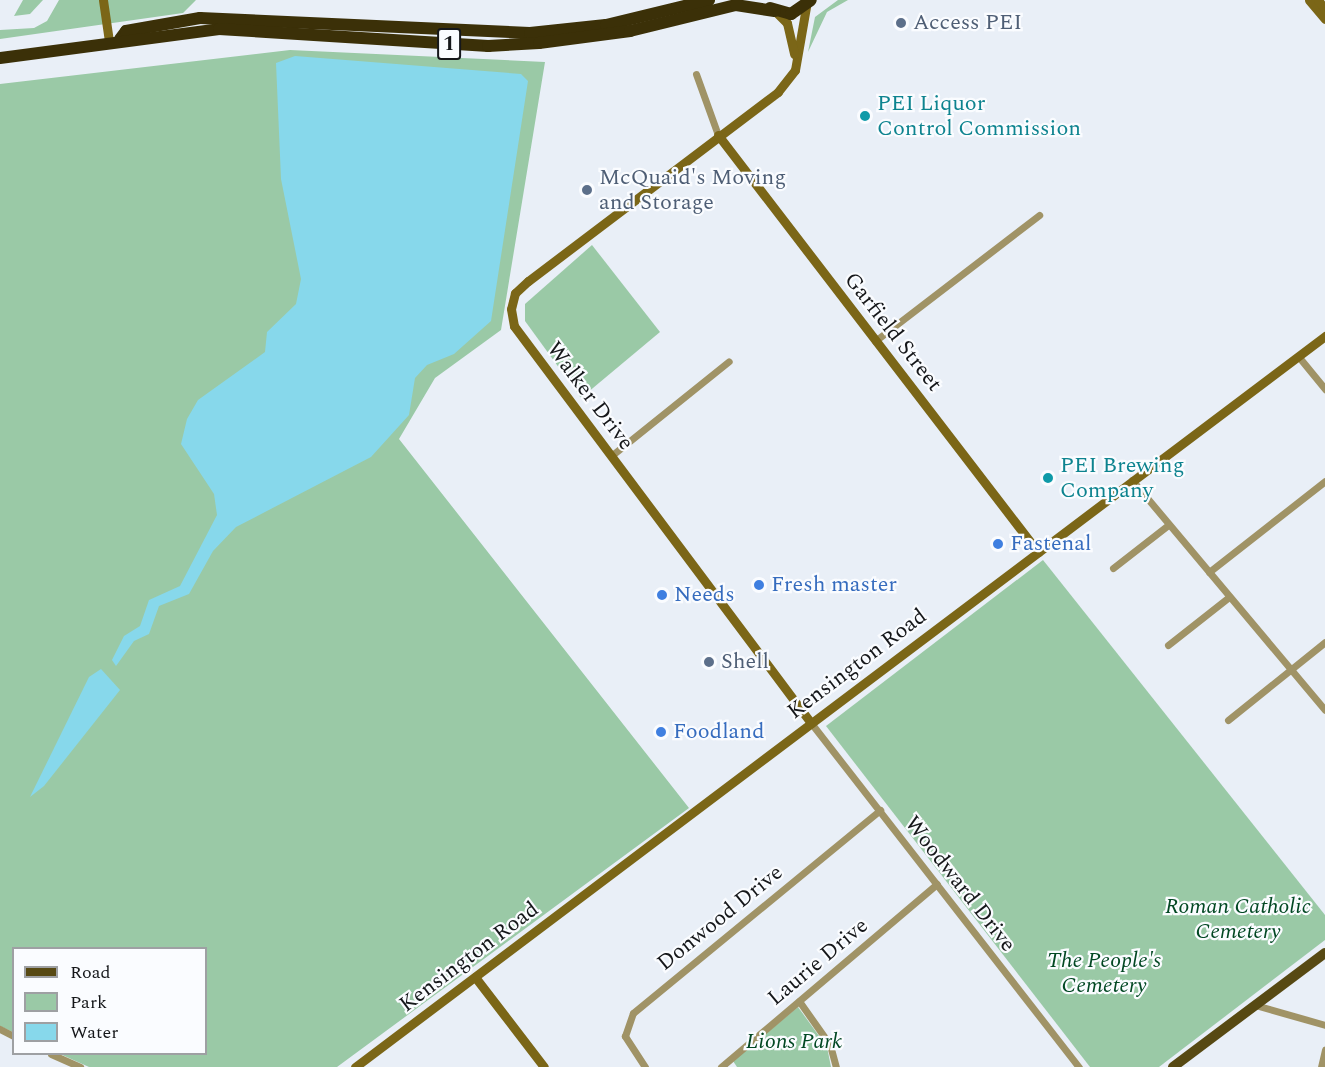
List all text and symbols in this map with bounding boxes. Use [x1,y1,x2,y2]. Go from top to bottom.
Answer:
place label: Access PEI [913,10,1022,36]
marker: Access PEI [894,16,908,30]
road number: 1 [437,26,461,62]
place label: PEI Liquor Control Commission [877,90,1081,142]
marker: PEI Liquor Control Commission [858,109,872,123]
place label: McQuaid's Moving and Storage [599,164,786,216]
marker: McQuaid's Moving and Storage [580,183,594,197]
street label: Garfield Street [838,267,948,397]
street label: Walker Drive [541,337,639,455]
place label: PEI Brewing Company [1060,452,1184,504]
marker: PEI Brewing Company [1041,471,1055,485]
place label: Fastenal [1010,531,1091,557]
marker: Fastenal [991,537,1005,551]
place label: Fresh master [771,572,897,598]
marker: Fresh master [752,578,766,592]
place label: Needs [674,582,735,608]
marker: Needs [655,588,669,602]
street label: Kensington Road [782,603,932,725]
place label: Shell [721,649,769,675]
marker: Shell [702,655,716,669]
place label: Foodland [673,719,764,745]
marker: Foodland [654,725,668,739]
street label: Woodward Drive [899,811,1021,957]
street label: Donwood Drive [652,859,788,977]
park label: Roman Catholic Cemetery [1165,893,1311,944]
street label: Kensington Road [394,896,544,1018]
street label: Laurie Drive [763,912,873,1012]
legend [12,947,207,1055]
park label: The People's Cemetery [1047,947,1161,998]
text: Road [70,959,111,986]
text: Park [70,989,107,1016]
text: Water [70,1019,118,1046]
park label: Lions Park [746,1029,842,1055]

